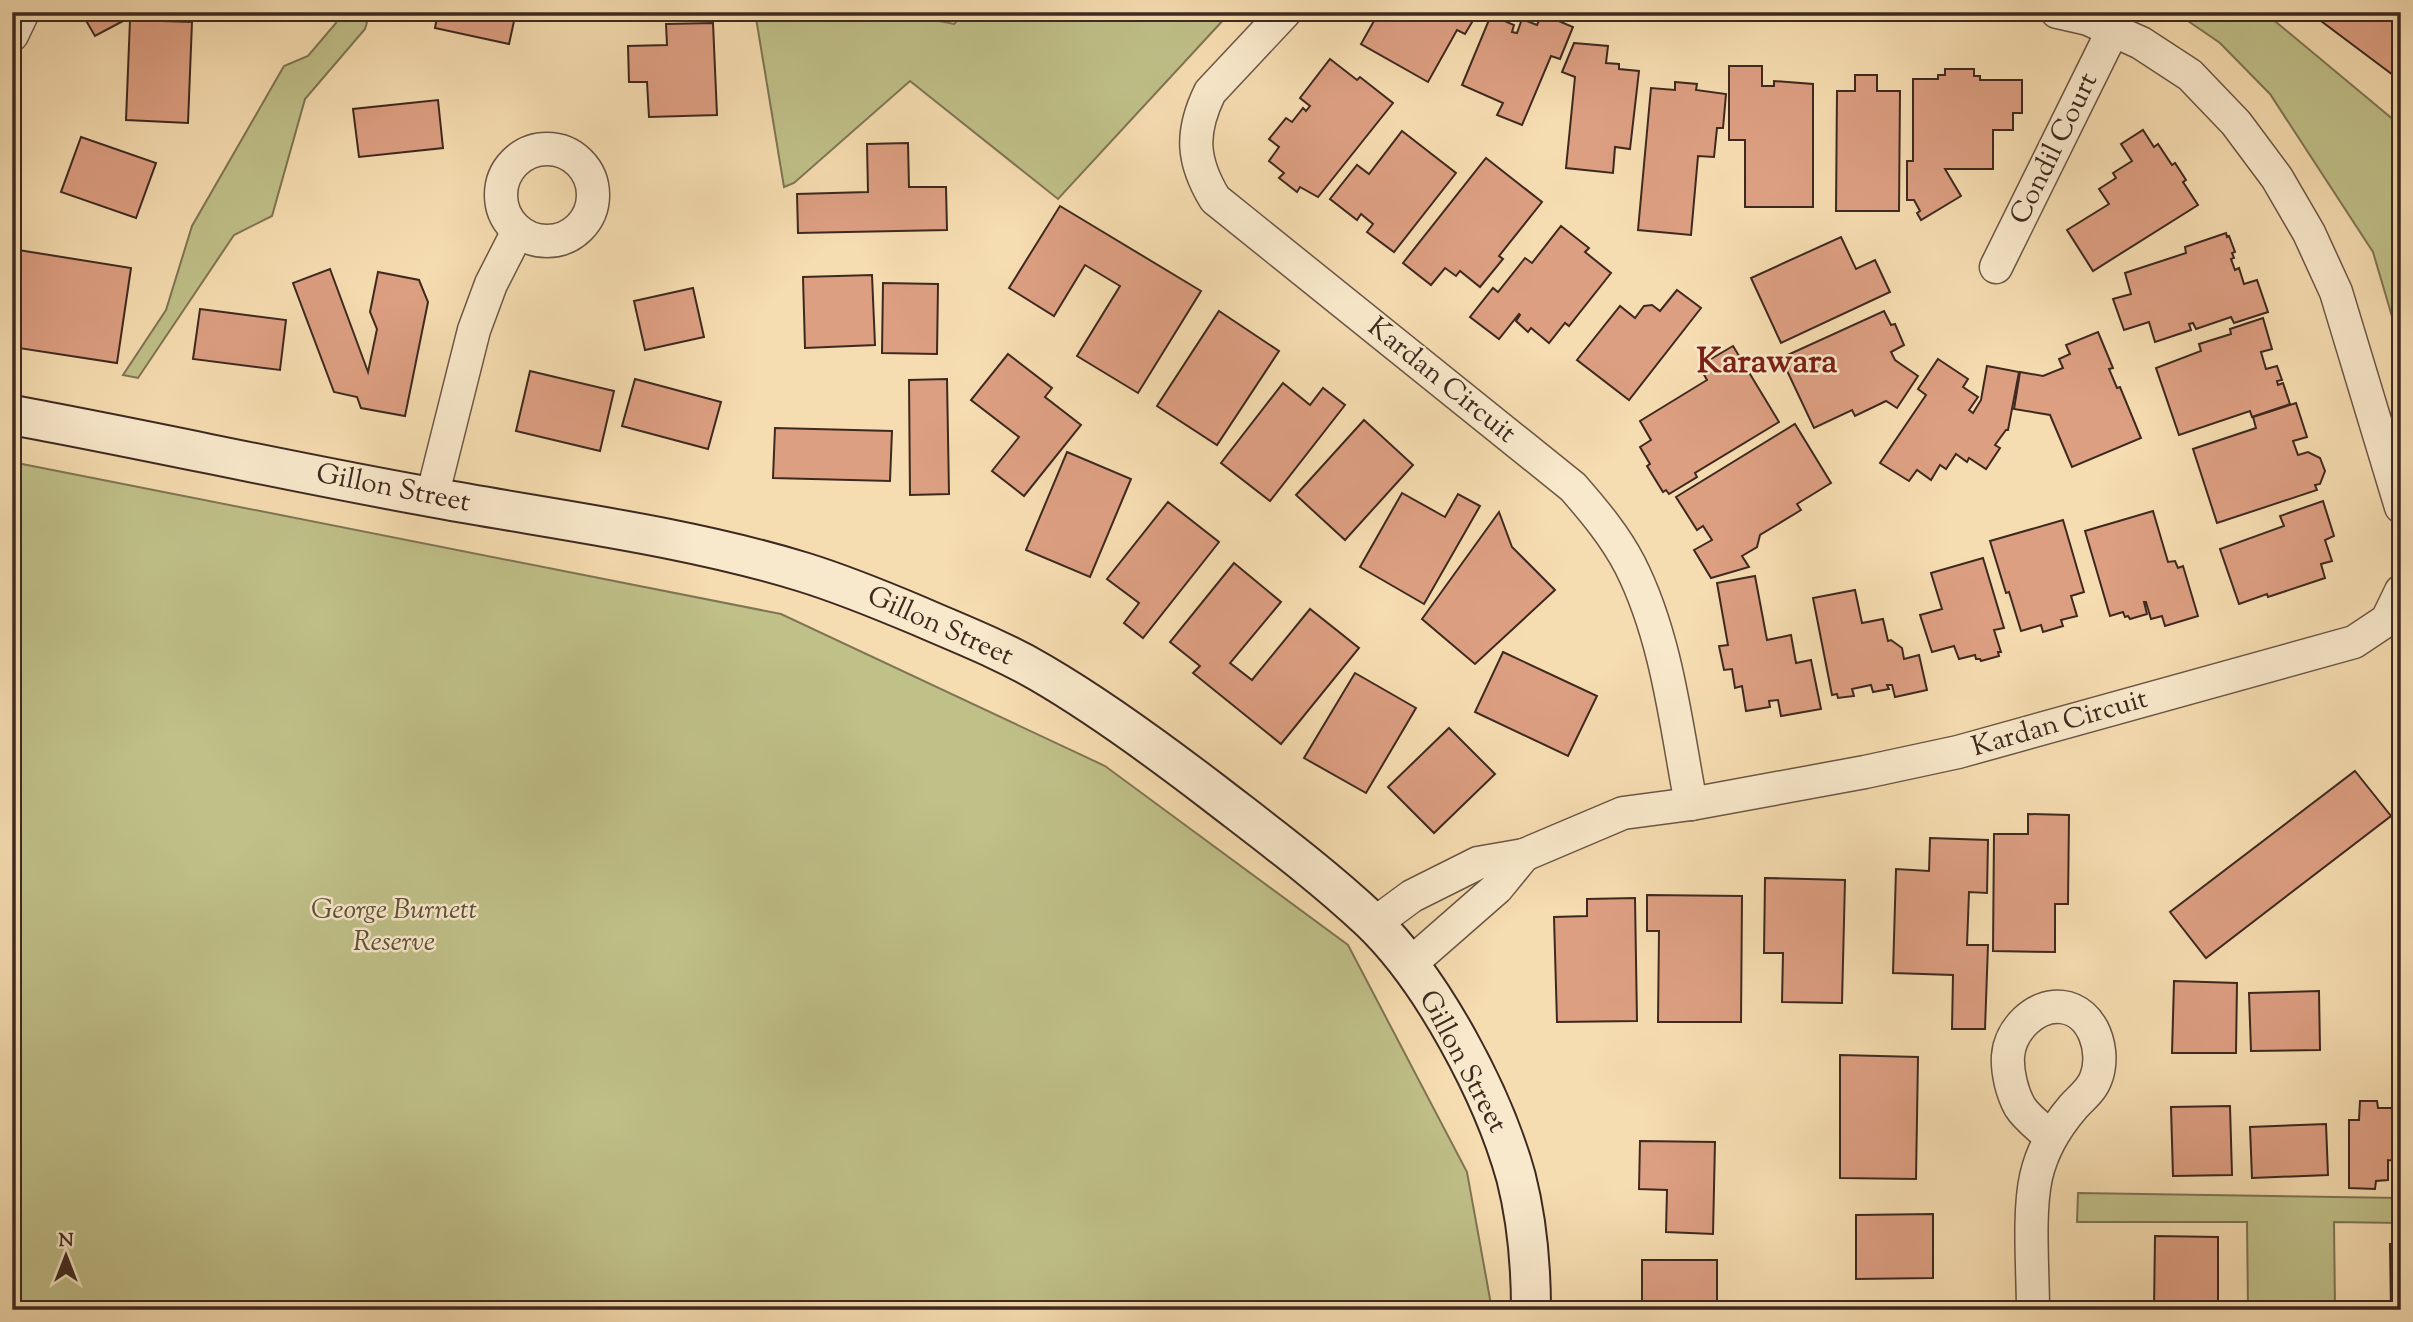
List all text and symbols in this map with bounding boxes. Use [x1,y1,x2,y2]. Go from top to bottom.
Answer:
street label: Condil Court [2001,66,2109,232]
street label: Kardan Circuit [1358,308,1524,454]
district label: Karawara [1697,338,1837,389]
street label: Gillon Street [312,454,474,524]
street label: Gillon Street [860,577,1020,677]
street label: Kardan Circuit [1967,680,2153,768]
park label: George Burnett Reserve [311,891,477,963]
street label: Gillon Street [1408,984,1517,1141]
north arrow [32,1220,102,1290]
text: N [58,1228,74,1255]

